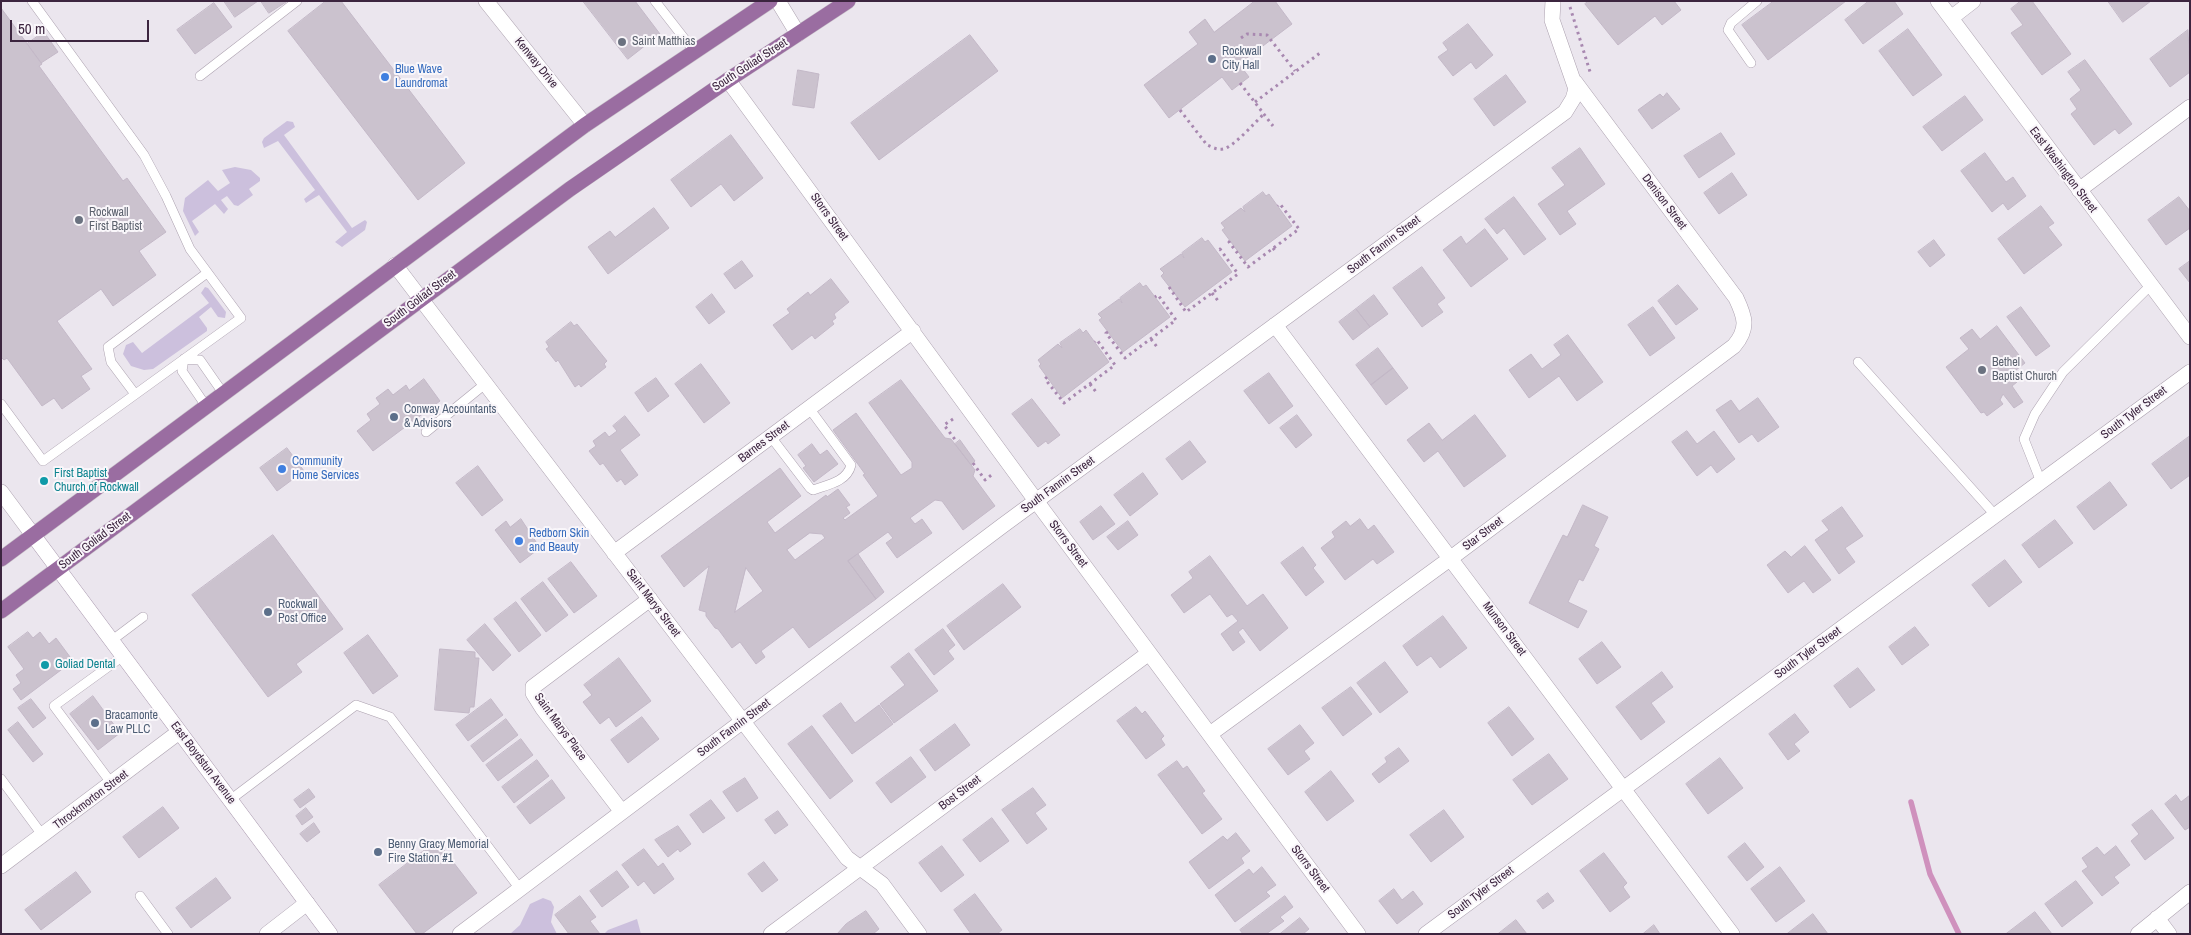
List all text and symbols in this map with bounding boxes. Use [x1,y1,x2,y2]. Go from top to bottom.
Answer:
scale bar [12,10,151,42]
text: 50 m [18,18,45,39]
street label: Kenway Drive [511,35,561,91]
place label: Saint Matthias [632,35,695,49]
street label: South Goliad Street [710,35,790,95]
marker: Saint Matthias [616,36,628,48]
place label: Rockwall City Hall [1222,45,1261,73]
marker: Rockwall City Hall [1206,53,1218,65]
place label: Blue Wave Laundromat [395,63,448,91]
marker: Blue Wave Laundromat [379,71,391,83]
street label: East Washington Street [2026,124,2100,216]
street label: Denison Street [1638,171,1690,233]
street label: Storrs Street [807,190,851,244]
place label: Rockwall First Baptist [89,206,142,234]
street label: South Fannin Street [1345,213,1423,277]
marker: Rockwall First Baptist [73,214,85,226]
street label: South Goliad Street [381,267,459,331]
place label: Bethel Baptist Church [1992,356,2057,384]
marker: Bethel Baptist Church [1976,364,1988,376]
street label: South Tyler Street [2098,384,2170,442]
place label: Conway Accountants & Advisors [404,403,496,431]
marker: Conway Accountants & Advisors [388,411,400,423]
street label: Barnes Street [736,418,792,466]
street label: South Fannin Street [1018,453,1098,517]
place label: Community Home Services [292,455,359,483]
marker: Community Home Services [276,463,288,475]
place label: First Baptist Church of Rockwall [54,467,139,495]
marker: First Baptist Church of Rockwall [38,475,50,487]
street label: South Goliad Street [56,509,134,573]
street label: Star Street [1460,514,1506,554]
street label: Storrs Street [1046,518,1090,570]
place label: Redborn Skin and Beauty [529,527,589,555]
marker: Redborn Skin and Beauty [513,535,525,547]
street label: Saint Marys Street [623,566,683,640]
place label: Rockwall Post Office [278,598,327,626]
street label: Munson Street [1479,599,1529,659]
marker: Rockwall Post Office [262,606,274,618]
street label: South Tyler Street [1772,624,1844,682]
place label: Goliad Dental [55,658,115,672]
marker: Goliad Dental [39,659,51,671]
street label: Saint Marys Place [531,690,589,764]
street label: South Fannin Street [695,696,773,760]
place label: Bracamonte Law PLLC [105,709,158,737]
marker: Bracamonte Law PLLC [89,717,101,729]
street label: East Boydstun Avenue [167,719,239,807]
street label: Throckmorton Street [51,767,131,833]
street label: Bost Street [936,773,984,813]
place label: Benny Gracy Memorial Fire Station #1 [388,838,489,866]
street label: Storrs Street [1288,843,1332,895]
marker: Benny Gracy Memorial Fire Station #1 [372,846,384,858]
street label: South Tyler Street [1445,864,1517,922]

